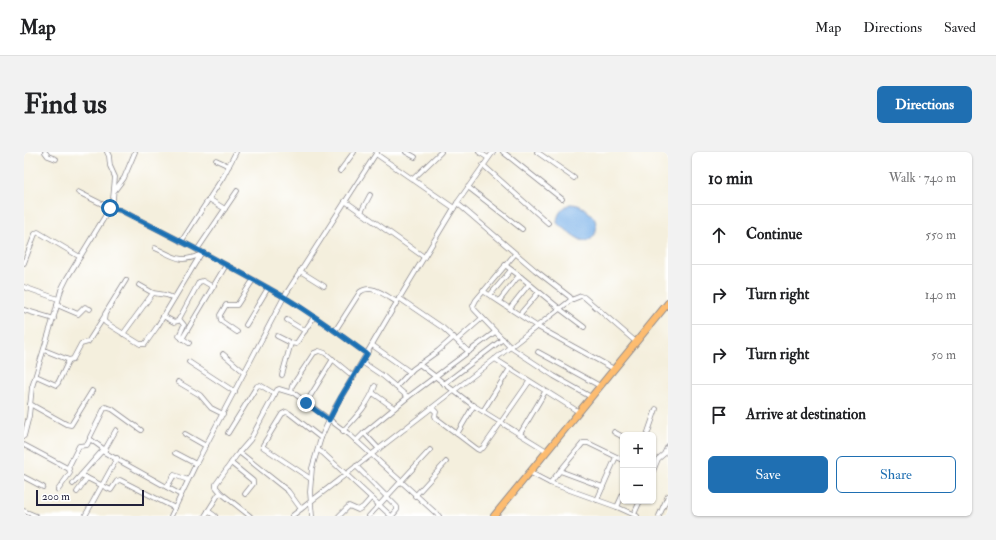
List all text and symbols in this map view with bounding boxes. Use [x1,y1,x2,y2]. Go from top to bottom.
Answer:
text: Map [20,16,56,40]
text: Map [815,19,841,36]
text: Directions [863,19,922,36]
text: Saved [944,19,976,36]
button: Directions [877,86,972,123]
text: Find us [24,87,107,122]
text: 10 min [708,168,753,189]
text: Walk · 740 m [889,170,956,186]
route start [101,199,119,217]
icon: ahead [708,224,730,246]
text: Continue [746,225,802,244]
text: 550 m [925,227,956,243]
icon: right [708,284,730,306]
text: Turn right [746,285,809,304]
text: 140 m [925,287,956,303]
icon: right [708,344,730,366]
text: Turn right [746,345,809,364]
text: 50 m [931,347,956,363]
route end [297,394,315,412]
icon: arrive [708,404,730,426]
text: Arrive at destination [746,405,866,424]
map controls [620,432,656,504]
button: + [620,432,656,468]
button: Save [708,456,828,493]
button: Share [836,456,956,493]
button: − [620,468,656,504]
scale bar [36,488,144,507]
text: 200 m [42,490,70,503]

